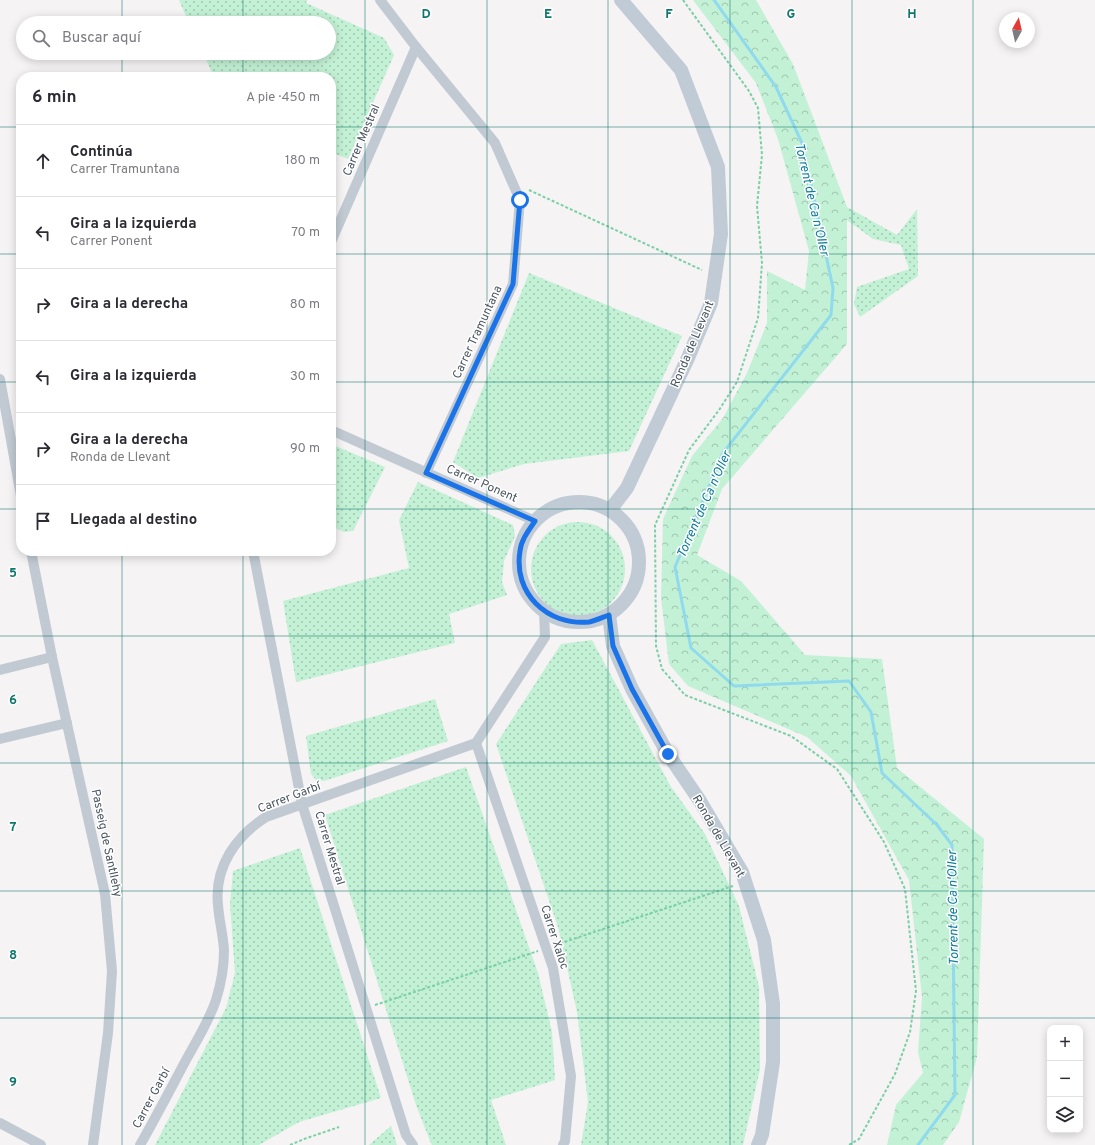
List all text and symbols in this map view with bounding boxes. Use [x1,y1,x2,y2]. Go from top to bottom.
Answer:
text: D [421,7,431,23]
text: E [544,7,552,23]
text: F [665,7,673,23]
text: G [787,7,796,23]
text: H [907,7,917,23]
north arrow [999,12,1035,48]
search box [16,16,336,60]
icon: search [30,27,52,49]
text: Buscar aquí [62,29,141,48]
text: 6 min [32,87,76,109]
text: A pie · 450 m [246,90,320,106]
street label: Carrer Mestral [340,102,384,179]
water label: Torrent de Ca n'Oller [790,142,832,258]
text: Continúa [70,143,132,162]
icon: ahead [32,150,54,172]
text: 180 m [285,153,320,169]
text: Carrer Tramuntana [70,162,180,178]
route start [511,191,529,209]
text: Gira a la izquierda [70,215,197,234]
icon: left [32,222,54,244]
text: 70 m [291,225,320,241]
text: Carrer Ponent [70,234,152,250]
street label: Carrer Tramuntana [449,283,507,382]
icon: right [32,294,54,316]
text: Gira a la derecha [70,295,188,314]
text: 80 m [290,297,320,313]
street label: Ronda de Llevant [667,299,718,390]
icon: left [32,366,54,388]
text: Gira a la izquierda [70,367,197,386]
text: 30 m [290,369,320,385]
text: Gira a la derecha [70,431,188,450]
icon: right [32,438,54,460]
text: 90 m [290,441,320,457]
water label: Torrent de Ca n'Oller [674,448,736,561]
text: Ronda de Llevant [70,450,170,466]
street label: Carrer Ponent [444,461,520,507]
icon: arrive [32,510,54,532]
text: Llegada al destino [70,511,197,530]
text: 5 [9,566,17,582]
text: 6 [9,693,17,709]
route end [659,745,677,763]
street label: Carrer Garbí [255,778,324,817]
street label: Passeig de Santllehy [87,788,125,899]
street label: Ronda de Llevant [688,792,748,881]
street label: Carrer Mestral [310,809,348,887]
text: 7 [10,820,17,836]
water label: Torrent de Ca n'Oller [945,849,963,966]
street label: Carrer Xaloc [536,903,572,972]
text: 8 [9,948,17,964]
map controls [1047,1025,1083,1133]
button: + [1047,1025,1083,1061]
button: − [1047,1061,1083,1097]
street label: Carrer Garbí [129,1065,175,1132]
text: 9 [9,1075,17,1091]
button: layers [1047,1097,1083,1133]

